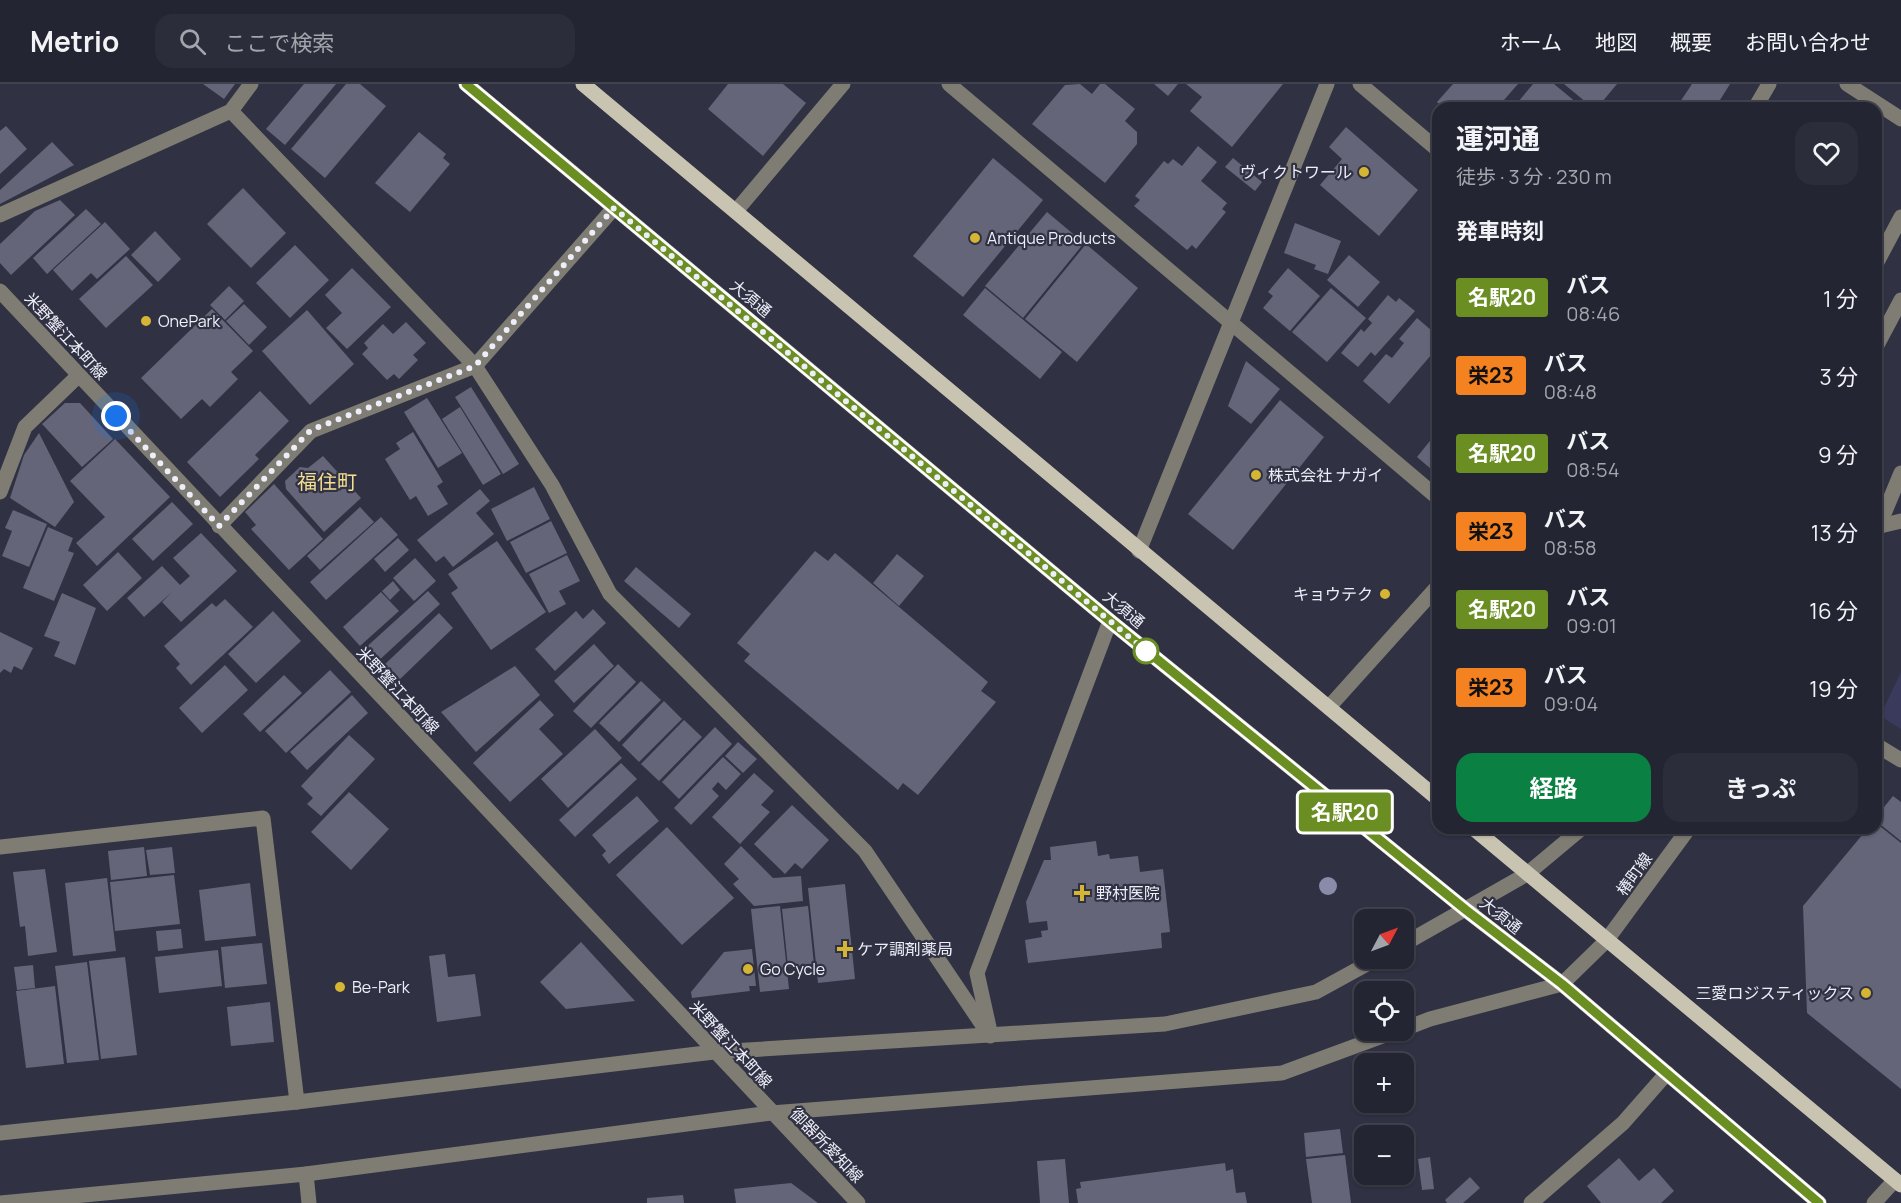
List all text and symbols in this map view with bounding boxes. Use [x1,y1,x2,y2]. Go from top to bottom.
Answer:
search box [155,14,575,68]
text: Metrio [30,22,119,60]
icon: search [176,25,209,58]
text: ここで検索 [224,28,334,58]
text: ホーム [1500,28,1562,56]
text: 地図 [1595,28,1637,56]
text: 概要 [1670,28,1712,56]
text: お問い合わせ [1745,28,1871,56]
text: 運河通 [1456,119,1540,157]
button: heart [1795,122,1858,185]
place label: ヴィクトワール [1240,161,1352,183]
text: 徒歩 · 3 分 · 230 m [1456,163,1612,190]
marker: ヴィクトワール [1357,165,1371,179]
text: 発車時刻 [1456,216,1544,246]
place label: Antique Products [987,227,1116,249]
marker: Antique Products [968,231,982,245]
text: バス [1566,270,1610,300]
street label: 大須通 [726,274,776,322]
text: 名駅20 [1468,283,1536,311]
text: 1 分 [1823,284,1858,314]
street label: 米野蟹江本町線 [20,288,112,384]
text: 08:46 [1566,300,1620,327]
place label: OnePark [158,310,221,332]
marker: OnePark [139,314,153,328]
text: バス [1544,348,1588,378]
text: 栄23 [1468,361,1514,389]
text: 3 分 [1819,362,1858,392]
text: 08:48 [1544,378,1597,405]
your location [101,401,131,431]
text: バス [1566,426,1610,456]
text: 名駅20 [1468,439,1536,467]
text: 9 分 [1818,440,1858,470]
text: 08:54 [1566,456,1619,483]
place label: 株式会社 ナガイ [1268,464,1383,486]
district label: 福住町 [297,468,357,495]
marker: 株式会社 ナガイ [1249,468,1263,482]
text: バス [1544,504,1588,534]
text: 栄23 [1468,517,1514,545]
text: 13 分 [1811,518,1858,548]
text: 08:58 [1544,534,1597,561]
text: バス [1566,582,1610,612]
place label: キョウテク [1293,583,1373,605]
street label: 大須通 [1099,585,1149,633]
marker: キョウテク [1378,587,1392,601]
text: 名駅20 [1468,595,1536,623]
text: 16 分 [1809,596,1858,626]
text: 09:01 [1566,612,1617,639]
unlabelled marker [1133,638,1159,664]
street label: 米野蟹江本町線 [352,642,444,738]
text: バス [1544,660,1588,690]
text: 栄23 [1468,673,1514,701]
text: 19 分 [1809,674,1858,704]
text: 09:04 [1544,690,1598,717]
button: 経路 [1456,753,1651,822]
button: きっぷ [1663,753,1858,822]
line badge: 名駅20 [1303,792,1387,832]
text: 名駅20 [1311,798,1379,826]
street label: 椿町線 [1611,848,1657,900]
place label: 野村医院 [1096,882,1160,904]
marker: 野村医院 [1073,884,1091,902]
street label: 大須通 [1475,892,1527,938]
north arrow [1354,909,1414,969]
map controls [1354,909,1414,1185]
place label: ケア調剤薬局 [857,938,953,960]
marker: ケア調剤薬局 [838,942,852,956]
place label: Go Cycle [760,958,825,980]
marker: Go Cycle [741,962,755,976]
place label: Be-Park [352,976,411,998]
marker: Be-Park [333,980,347,994]
button: locate [1354,981,1414,1041]
place label: 三愛ロジスティックス [1695,982,1854,1004]
marker: 三愛ロジスティックス [1859,986,1873,1000]
street label: 米野蟹江本町線 [685,996,777,1092]
button: + [1354,1053,1414,1113]
street label: 御器所愛知線 [786,1103,868,1187]
button: − [1354,1125,1414,1185]

